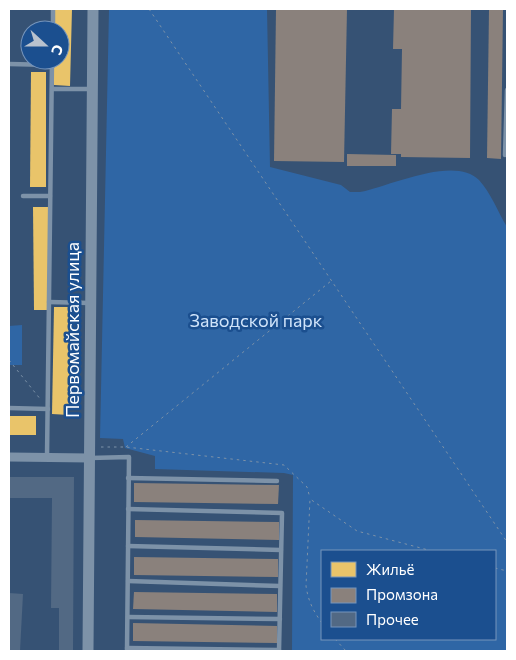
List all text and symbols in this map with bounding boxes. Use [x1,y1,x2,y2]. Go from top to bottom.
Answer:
north arrow [20,20,70,70]
text: С [48,42,67,57]
street label: Первомайская улица [61,242,83,418]
park label: Заводской парк [190,309,323,331]
legend [321,550,496,640]
text: Жильё [366,560,414,578]
text: Промзона [366,585,438,603]
text: Прочее [366,610,419,628]

